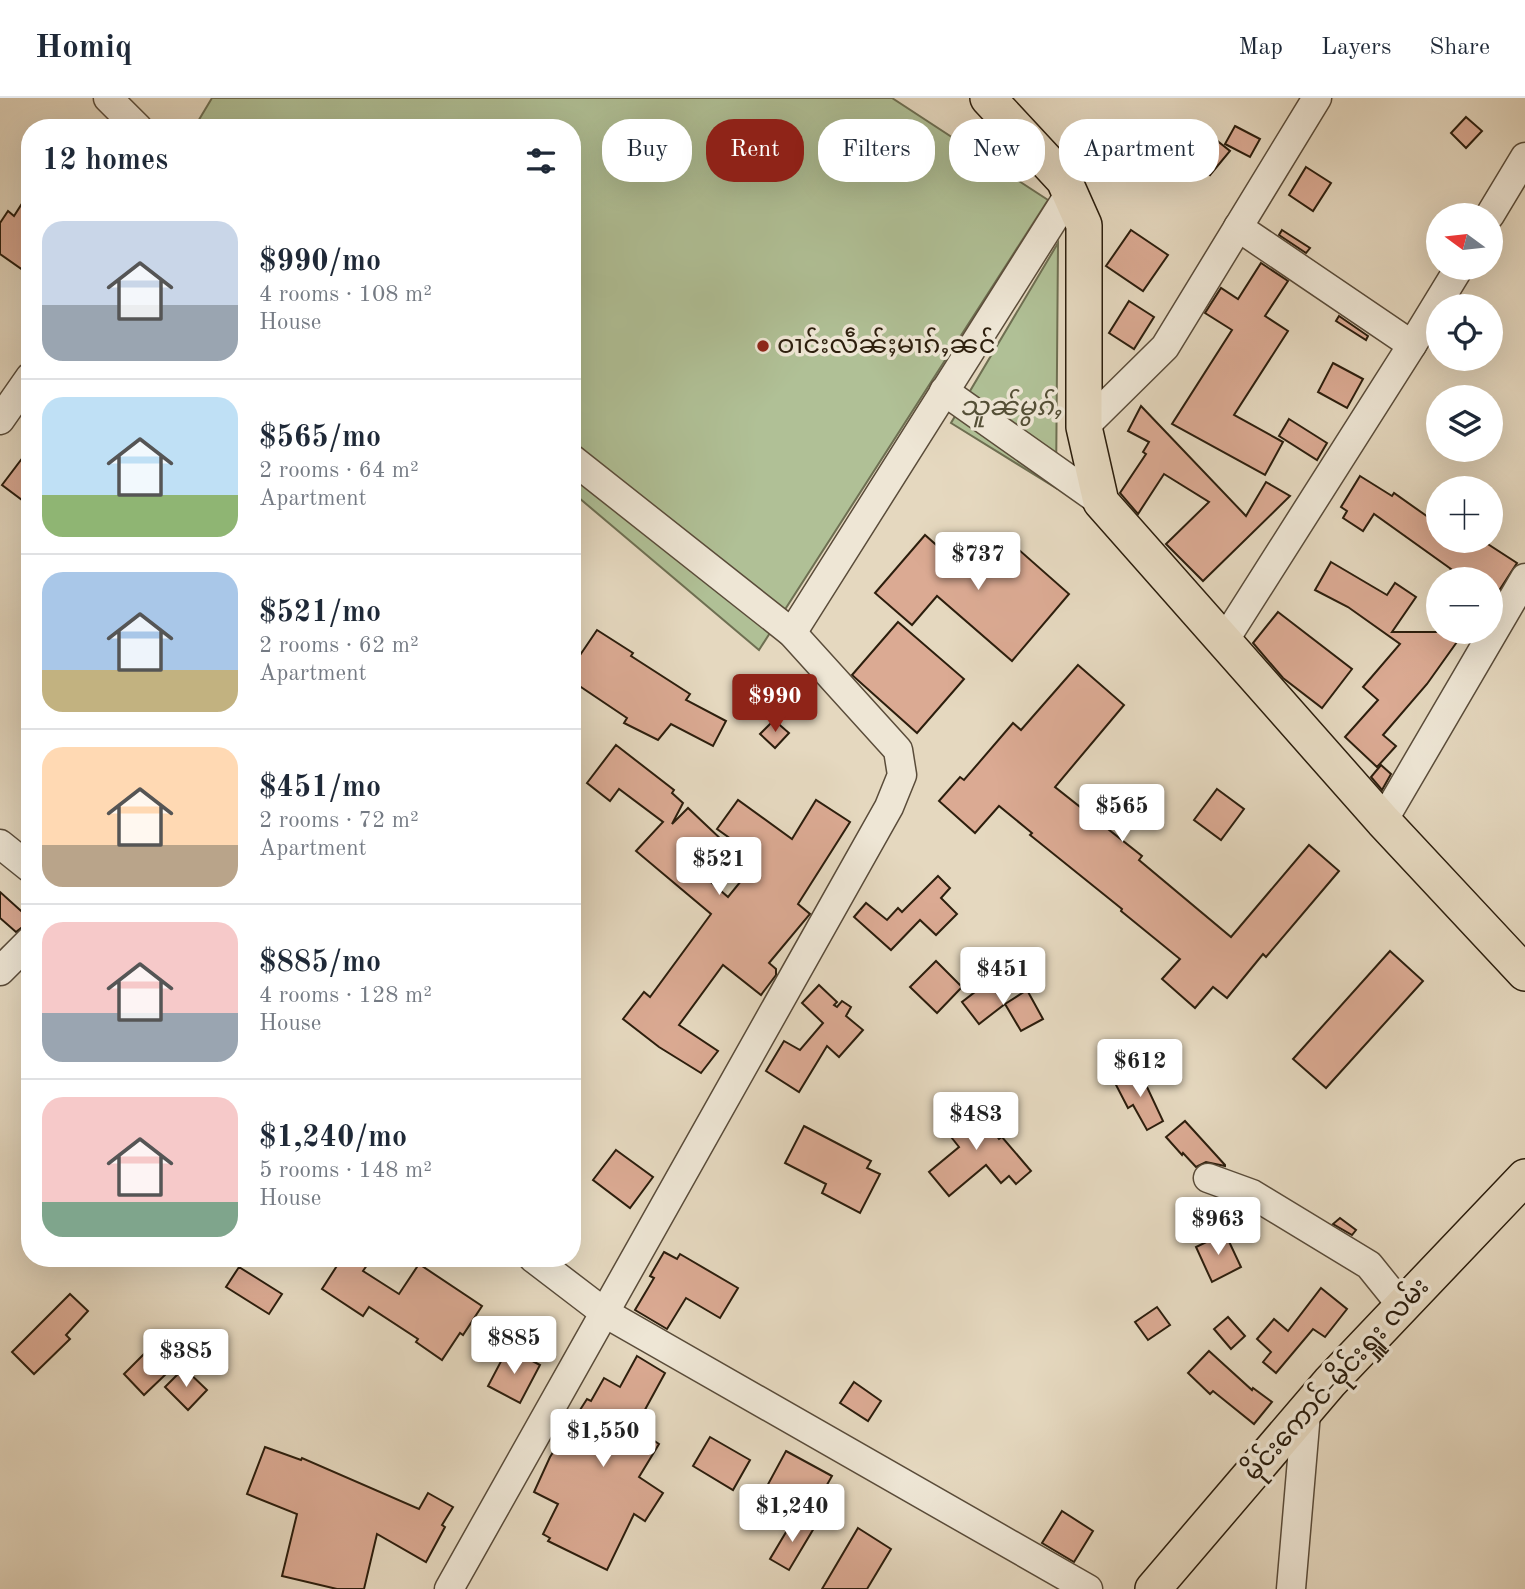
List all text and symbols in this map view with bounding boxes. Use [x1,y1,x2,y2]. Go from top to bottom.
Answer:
text: Homiq [35,32,132,65]
text: Map [1239,36,1283,60]
text: Layers [1321,36,1391,60]
text: Share [1429,36,1490,60]
chip: Buy [602,119,692,182]
chip: Rent [706,119,804,182]
chip: Filters [818,119,935,182]
chip: New [949,119,1045,182]
chip: Apartment [1059,119,1219,182]
icon: filters [522,142,560,180]
text: 12 homes [42,146,168,176]
north arrow [1426,203,1503,280]
map controls [1426,203,1503,644]
text: $990/mo [259,247,381,277]
icon: home [98,249,182,333]
text: 4 rooms · 108 m² [259,283,432,306]
button: locate [1426,294,1503,371]
text: House [259,311,321,334]
place label: ဝၢင်းလဵၼ်ႈမၢၵ်ႇၼင် [777,327,996,359]
marker: ဝၢင်းလဵၼ်ႈမၢၵ်ႇၼင် [755,338,771,354]
button: layers [1426,385,1503,462]
park label: သူၼ်မွၵ်ႇ [960,388,1062,428]
text: $565/mo [259,423,381,453]
icon: home [98,425,182,509]
text: 2 rooms · 64 m² [259,459,419,482]
button: + [1426,476,1503,553]
text: Apartment [259,487,367,510]
pin: $737 [937,532,1019,592]
text: $737 [951,543,1005,566]
button: − [1426,567,1503,644]
text: $521/mo [259,598,381,628]
icon: home [98,600,182,684]
text: 2 rooms · 62 m² [259,634,419,657]
text: Apartment [259,662,367,685]
pin: $990 [734,674,816,734]
text: $990 [748,685,802,708]
text: $451/mo [259,773,381,803]
icon: home [98,775,182,859]
pin: $565 [1081,784,1163,844]
text: $565 [1095,795,1149,818]
text: 2 rooms · 72 m² [259,809,419,832]
text: Apartment [259,837,367,860]
pin: $521 [678,838,760,897]
text: $521 [692,848,746,871]
text: $885/mo [259,948,381,978]
pin: $451 [962,948,1044,1007]
icon: home [98,950,182,1034]
text: $451 [976,958,1030,981]
text: 4 rooms · 128 m² [259,984,432,1007]
text: House [259,1012,321,1035]
pin: $612 [1099,1040,1181,1099]
text: $612 [1113,1050,1167,1073]
pin: $483 [935,1093,1017,1152]
text: $483 [949,1103,1003,1126]
text: $1,240/mo [259,1123,407,1153]
icon: home [98,1125,182,1209]
text: 5 rooms · 148 m² [259,1159,432,1182]
text: House [259,1187,321,1210]
pin: $963 [1177,1198,1259,1257]
text: $963 [1191,1208,1245,1231]
street label: မိုင်းကောင်-မိုင်းရှူး လမ်း [1235,1270,1439,1490]
pin: $885 [473,1316,555,1376]
text: $885 [487,1327,541,1350]
pin: $385 [145,1330,227,1389]
text: $385 [159,1340,213,1363]
pin: $1,550 [546,1410,660,1469]
text: $1,550 [566,1420,640,1443]
pin: $1,240 [735,1484,849,1544]
text: $1,240 [755,1495,829,1518]

